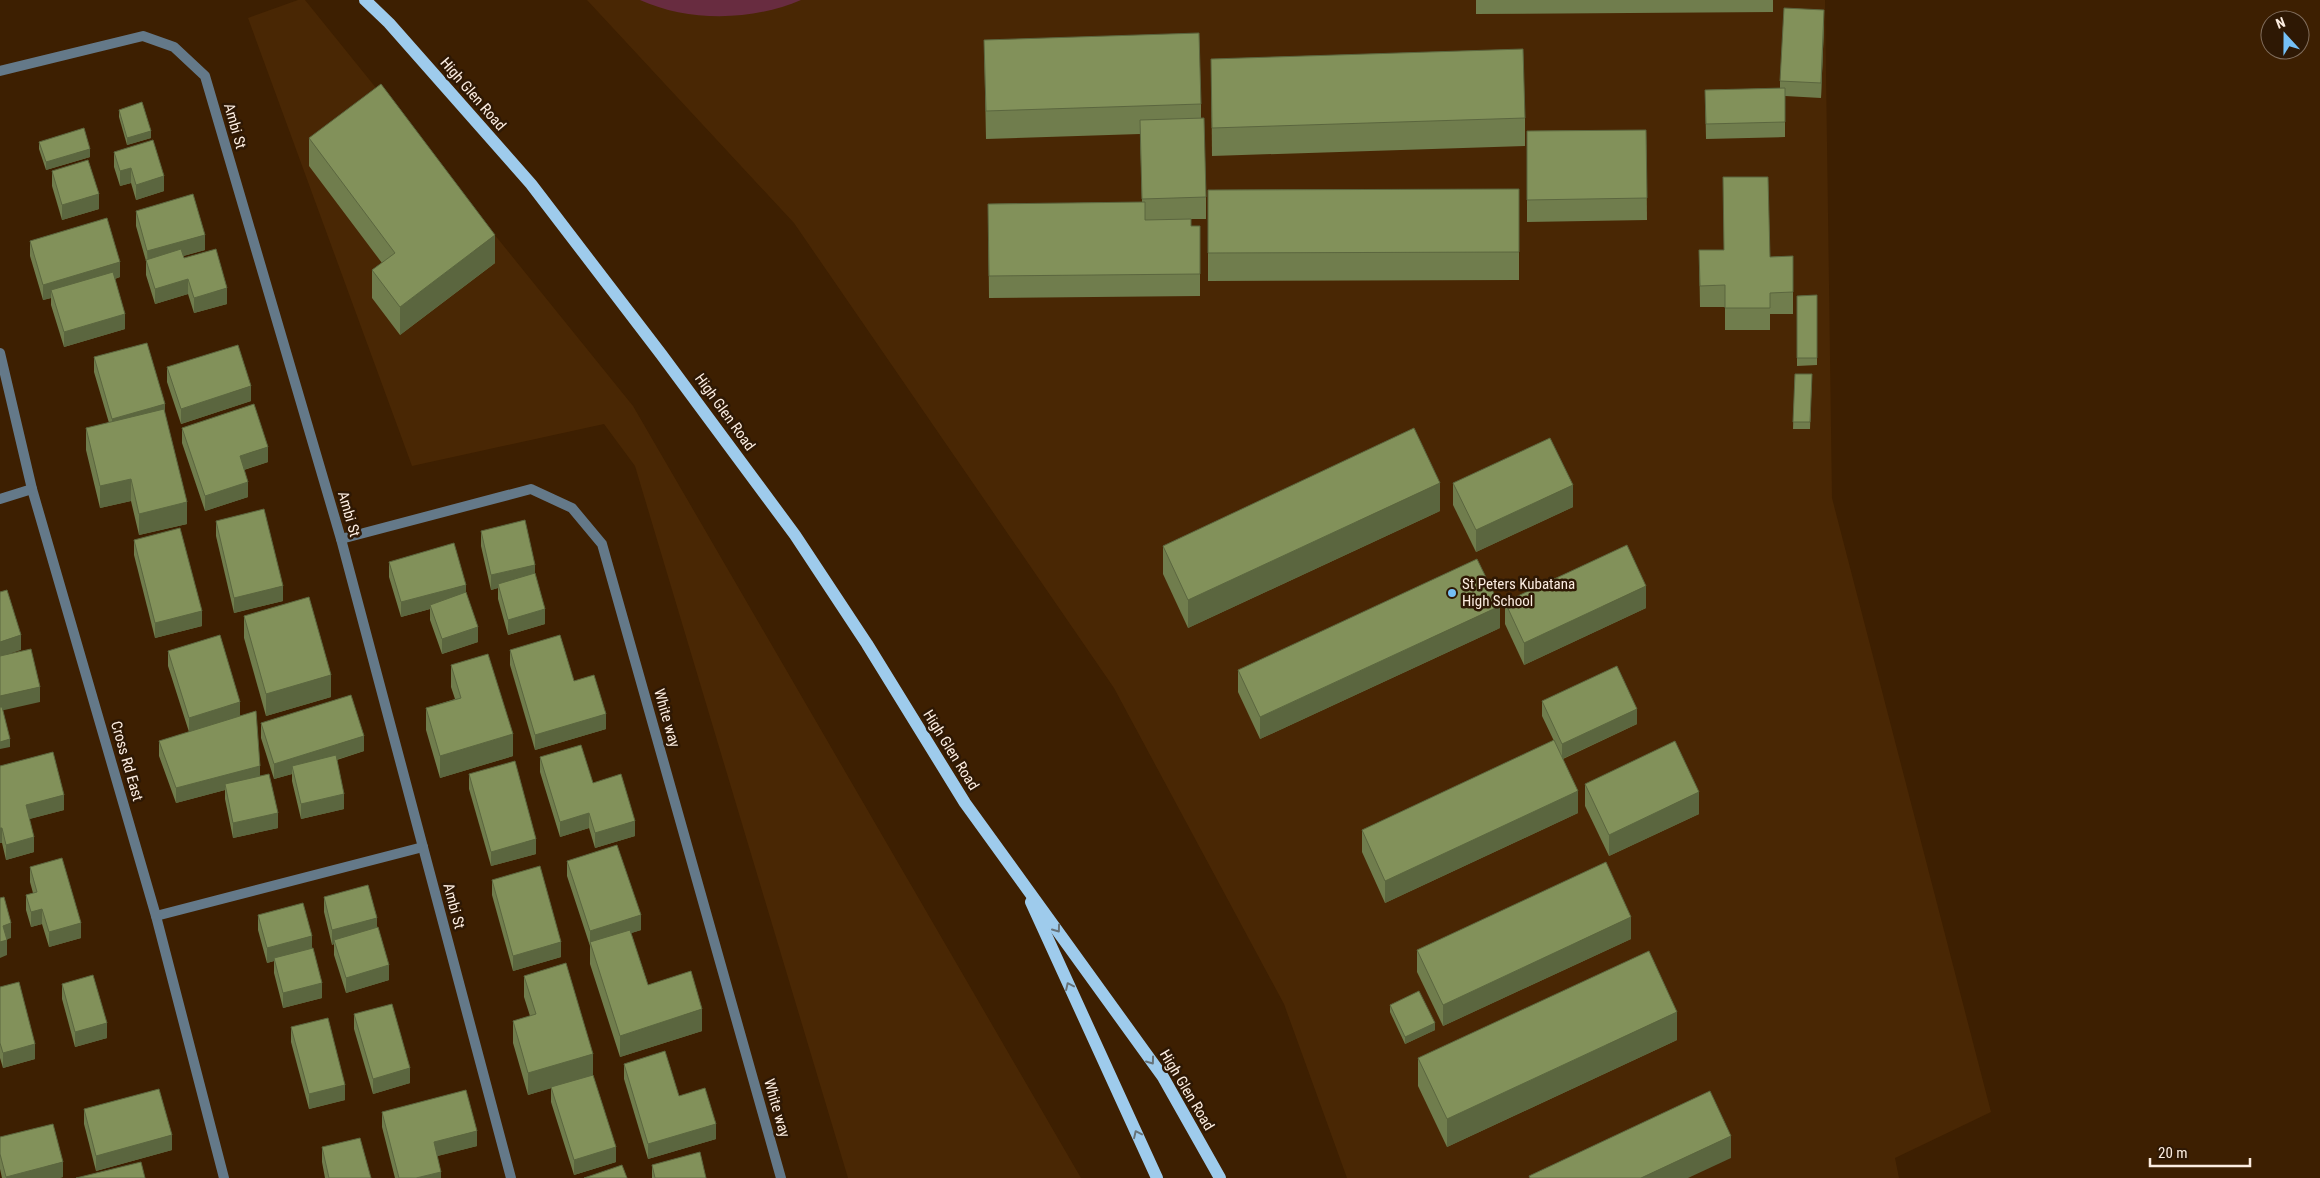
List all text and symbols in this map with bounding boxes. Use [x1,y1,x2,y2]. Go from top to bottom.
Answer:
north arrow [2260,10,2310,60]
text: N [2273,14,2287,32]
street label: High Glen Road [436,54,510,134]
street label: Ambi St [220,101,250,151]
street label: High Glen Road [691,370,759,454]
street label: Ambi St [334,489,364,539]
place label: St Peters Kubatana High School [1462,575,1575,610]
marker: St Peters Kubatana High School [1446,587,1458,599]
street label: White way [650,687,684,749]
street label: High Glen Road [919,707,983,793]
street label: Cross Rd East [107,719,147,803]
street label: Ambi St [439,881,469,931]
one-way arrow [1051,923,1060,933]
one-way arrow [1065,982,1075,991]
street label: High Glen Road [1156,1046,1218,1134]
one-way arrow [1145,1055,1154,1065]
street label: White way [760,1077,794,1139]
one-way arrow [1132,1130,1143,1139]
scale bar [2150,1136,2250,1168]
text: 20 m [2158,1144,2188,1162]

